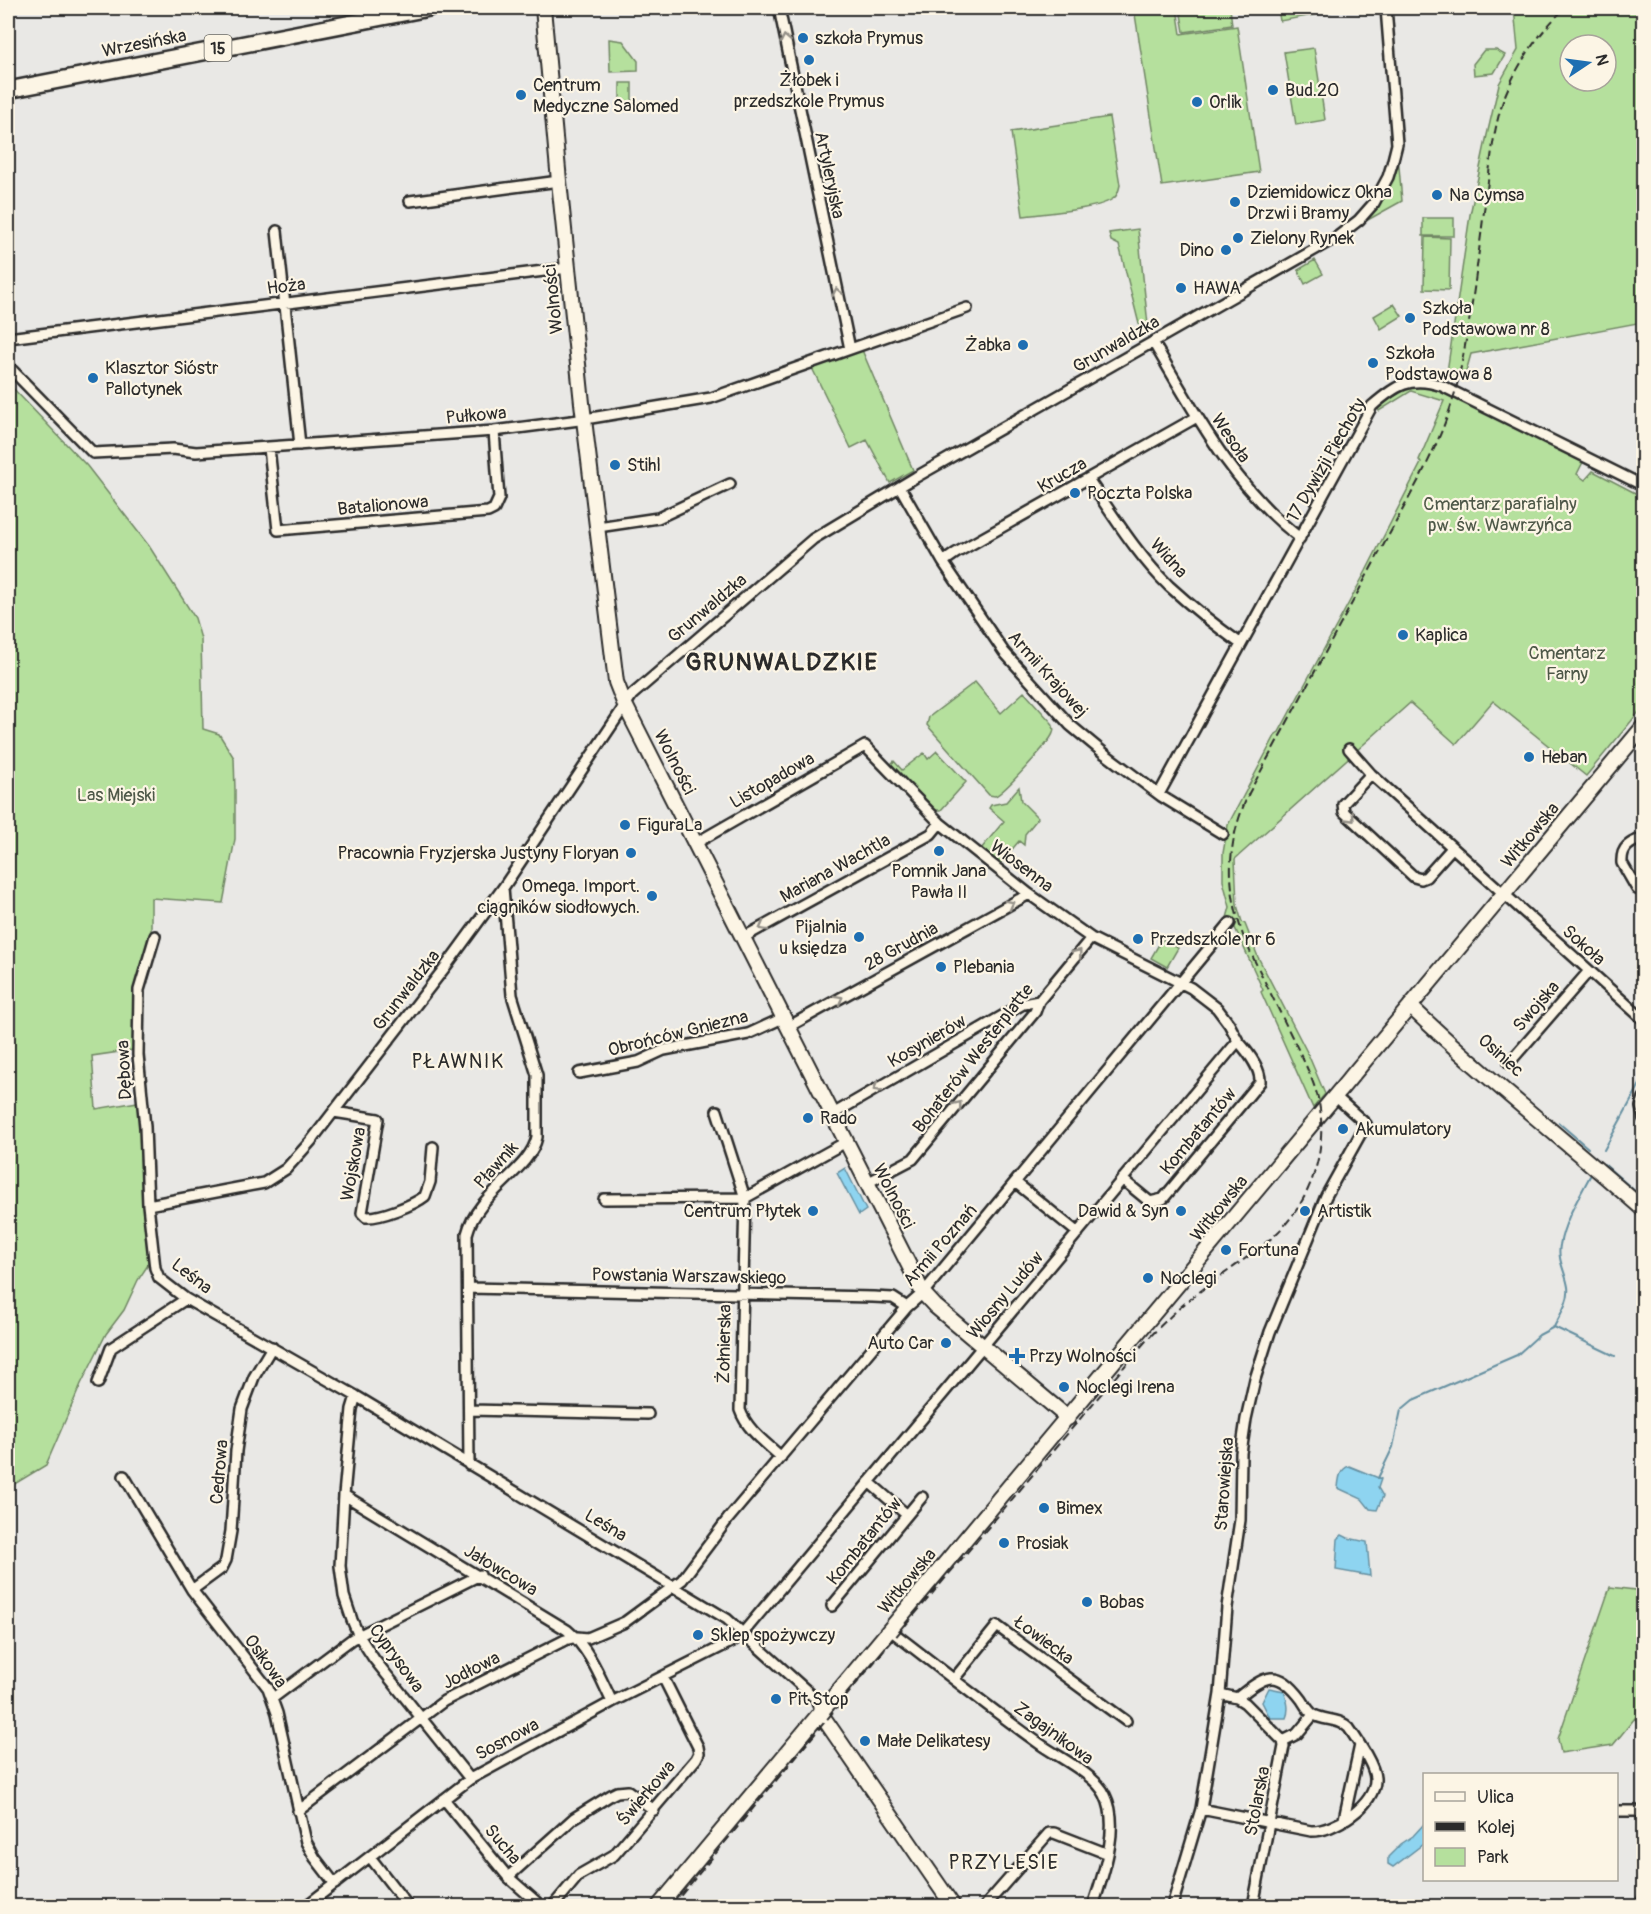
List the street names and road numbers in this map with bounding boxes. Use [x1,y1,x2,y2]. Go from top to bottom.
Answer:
street label: Wrzesińska [100,24,188,63]
road number: 15 [204,35,232,61]
street label: Artyleryjska [809,129,850,221]
street label: Wolności [538,263,569,335]
street label: Hoża [265,273,307,300]
street label: Grunwaldzka [1069,310,1164,379]
street label: 17 Dywizji Piechoty [1282,394,1371,526]
street label: Pułkowa [445,401,507,430]
street label: Wesoła [1206,409,1255,467]
street label: Krucza [1033,452,1091,499]
street label: Batalionowa [337,490,429,521]
street label: Widna [1145,534,1193,583]
street label: Grunwaldzka [663,569,752,648]
street label: Armii Krajowej [1003,626,1093,722]
street label: Wolności [648,726,701,799]
street label: Listopadowa [726,747,819,814]
street label: Witkowska [1496,798,1565,873]
street label: Mariana Wachtla [776,829,894,908]
street label: Wiosenna [985,835,1058,898]
street label: 28 Grudnia [860,917,942,976]
street label: Sokoła [1557,920,1610,971]
street label: Grunwaldzka [368,945,445,1035]
street label: Swojska [1508,976,1565,1037]
street label: Bohaterów Westerplatte [908,979,1039,1138]
street label: Obrońców Gniezna [606,1005,751,1062]
street label: Kosynierów [884,1010,971,1073]
street label: Osiniec [1473,1029,1528,1082]
street label: Dębowa [111,1040,138,1100]
street label: Kombatantów [1155,1083,1242,1180]
street label: Wojskowa [336,1125,371,1203]
street label: Pławnik [469,1137,524,1194]
street label: Wolności [867,1160,920,1233]
street label: Witkowska [1186,1170,1253,1246]
street label: Armii Poznań [898,1199,983,1291]
street label: Wiosny Ludów [962,1247,1049,1344]
street label: Leśna [167,1253,217,1300]
street label: Powstania Warszawskiego [591,1263,787,1290]
street label: Żołnierska [712,1304,737,1384]
street label: Starowiejska [1210,1436,1239,1532]
street label: Cedrowa [205,1439,234,1505]
street label: Kombatantów [822,1493,907,1590]
street label: Leśna [580,1504,631,1547]
street label: Jałowcowa [460,1539,542,1601]
street label: Witkowska [873,1544,942,1619]
street label: Łowiecka [1008,1610,1078,1670]
street label: Cyprysowa [364,1619,429,1697]
street label: Osikowa [239,1630,292,1693]
street label: Jodłowa [439,1646,504,1695]
street label: Zagajnikowa [1009,1697,1098,1770]
street label: Sosnowa [471,1713,543,1766]
street label: Świerkowa [612,1756,681,1831]
street label: Stolarska [1239,1764,1275,1838]
street label: Sucha [479,1819,526,1869]

